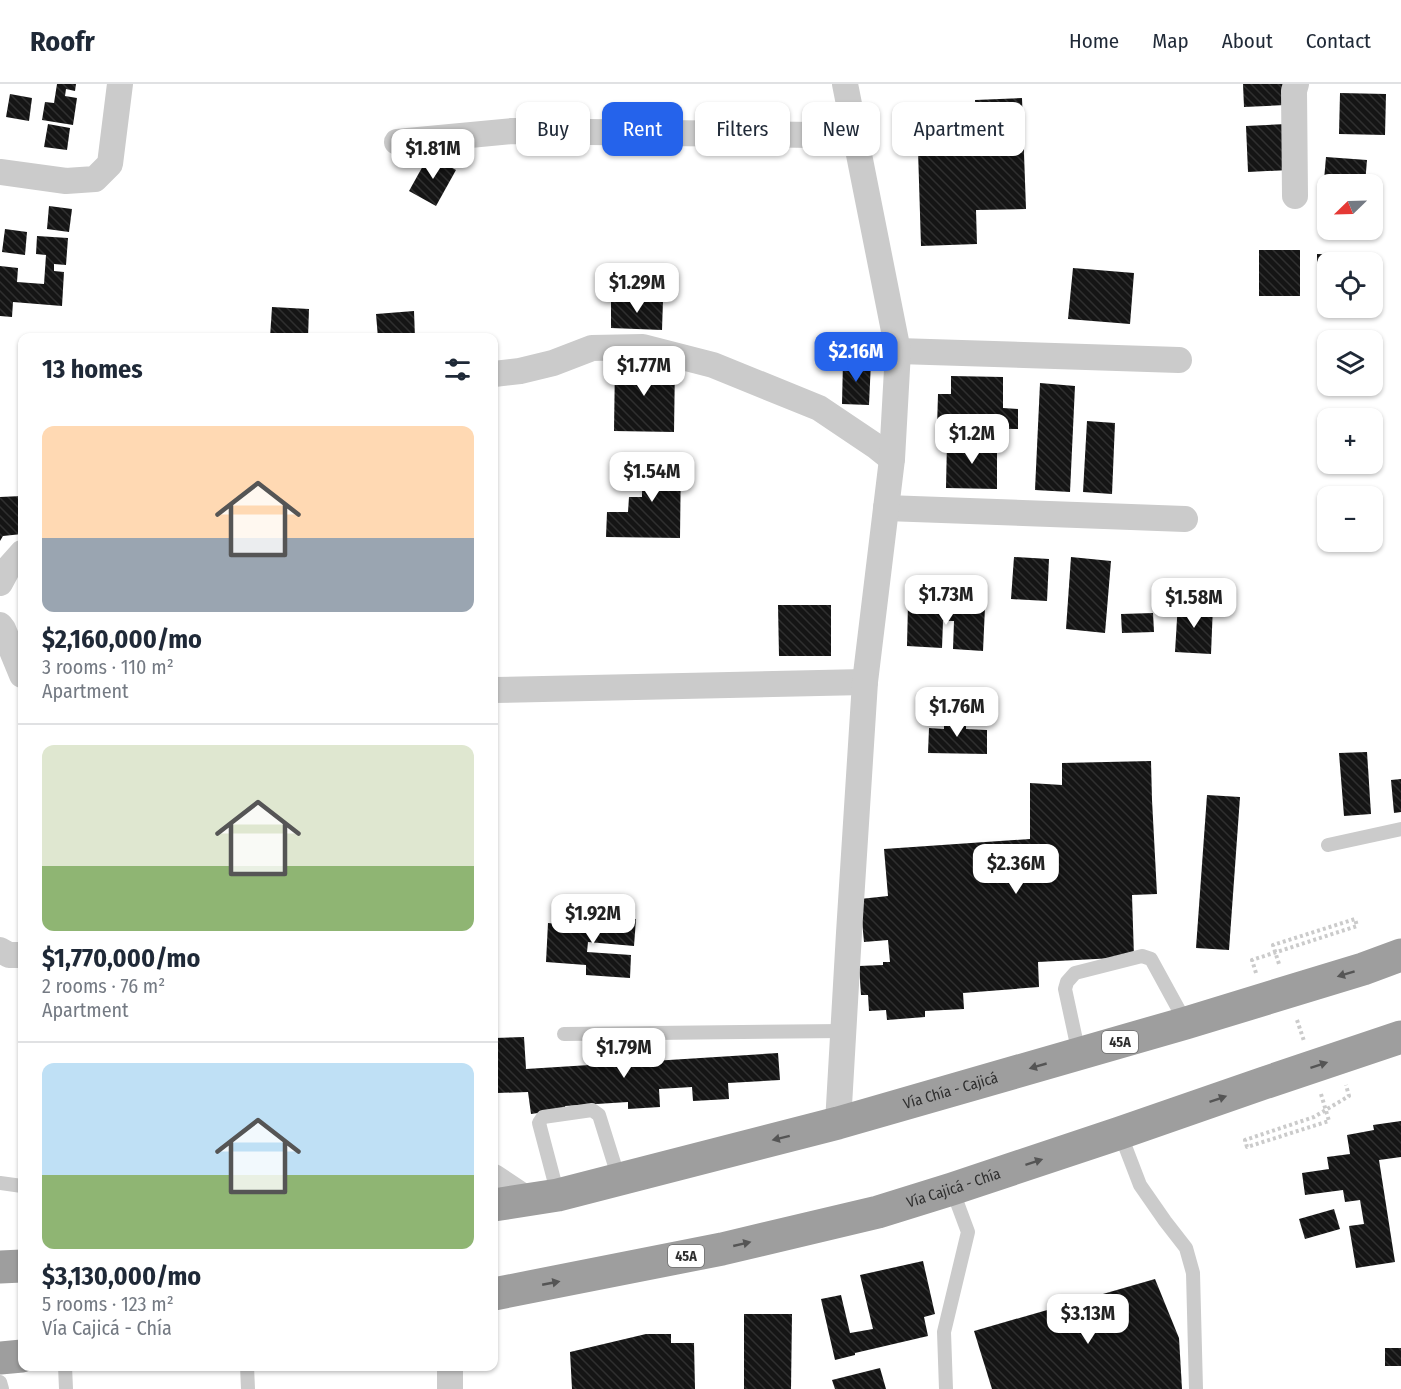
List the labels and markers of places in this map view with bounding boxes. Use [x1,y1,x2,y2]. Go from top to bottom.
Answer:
pin: $1.81M [384,129,482,180]
pin: $1.29M [588,263,686,314]
pin: $2.16M [807,332,905,383]
pin: $1.77M [595,346,693,397]
pin: $1.2M [930,414,1014,465]
pin: $1.54M [603,452,701,503]
pin: $1.73M [897,575,995,626]
pin: $1.58M [1145,578,1243,629]
pin: $1.76M [908,687,1006,738]
pin: $2.36M [967,844,1065,895]
pin: $1.92M [544,894,642,945]
pin: $1.79M [575,1028,673,1079]
pin: $3.13M [1039,1294,1137,1345]

